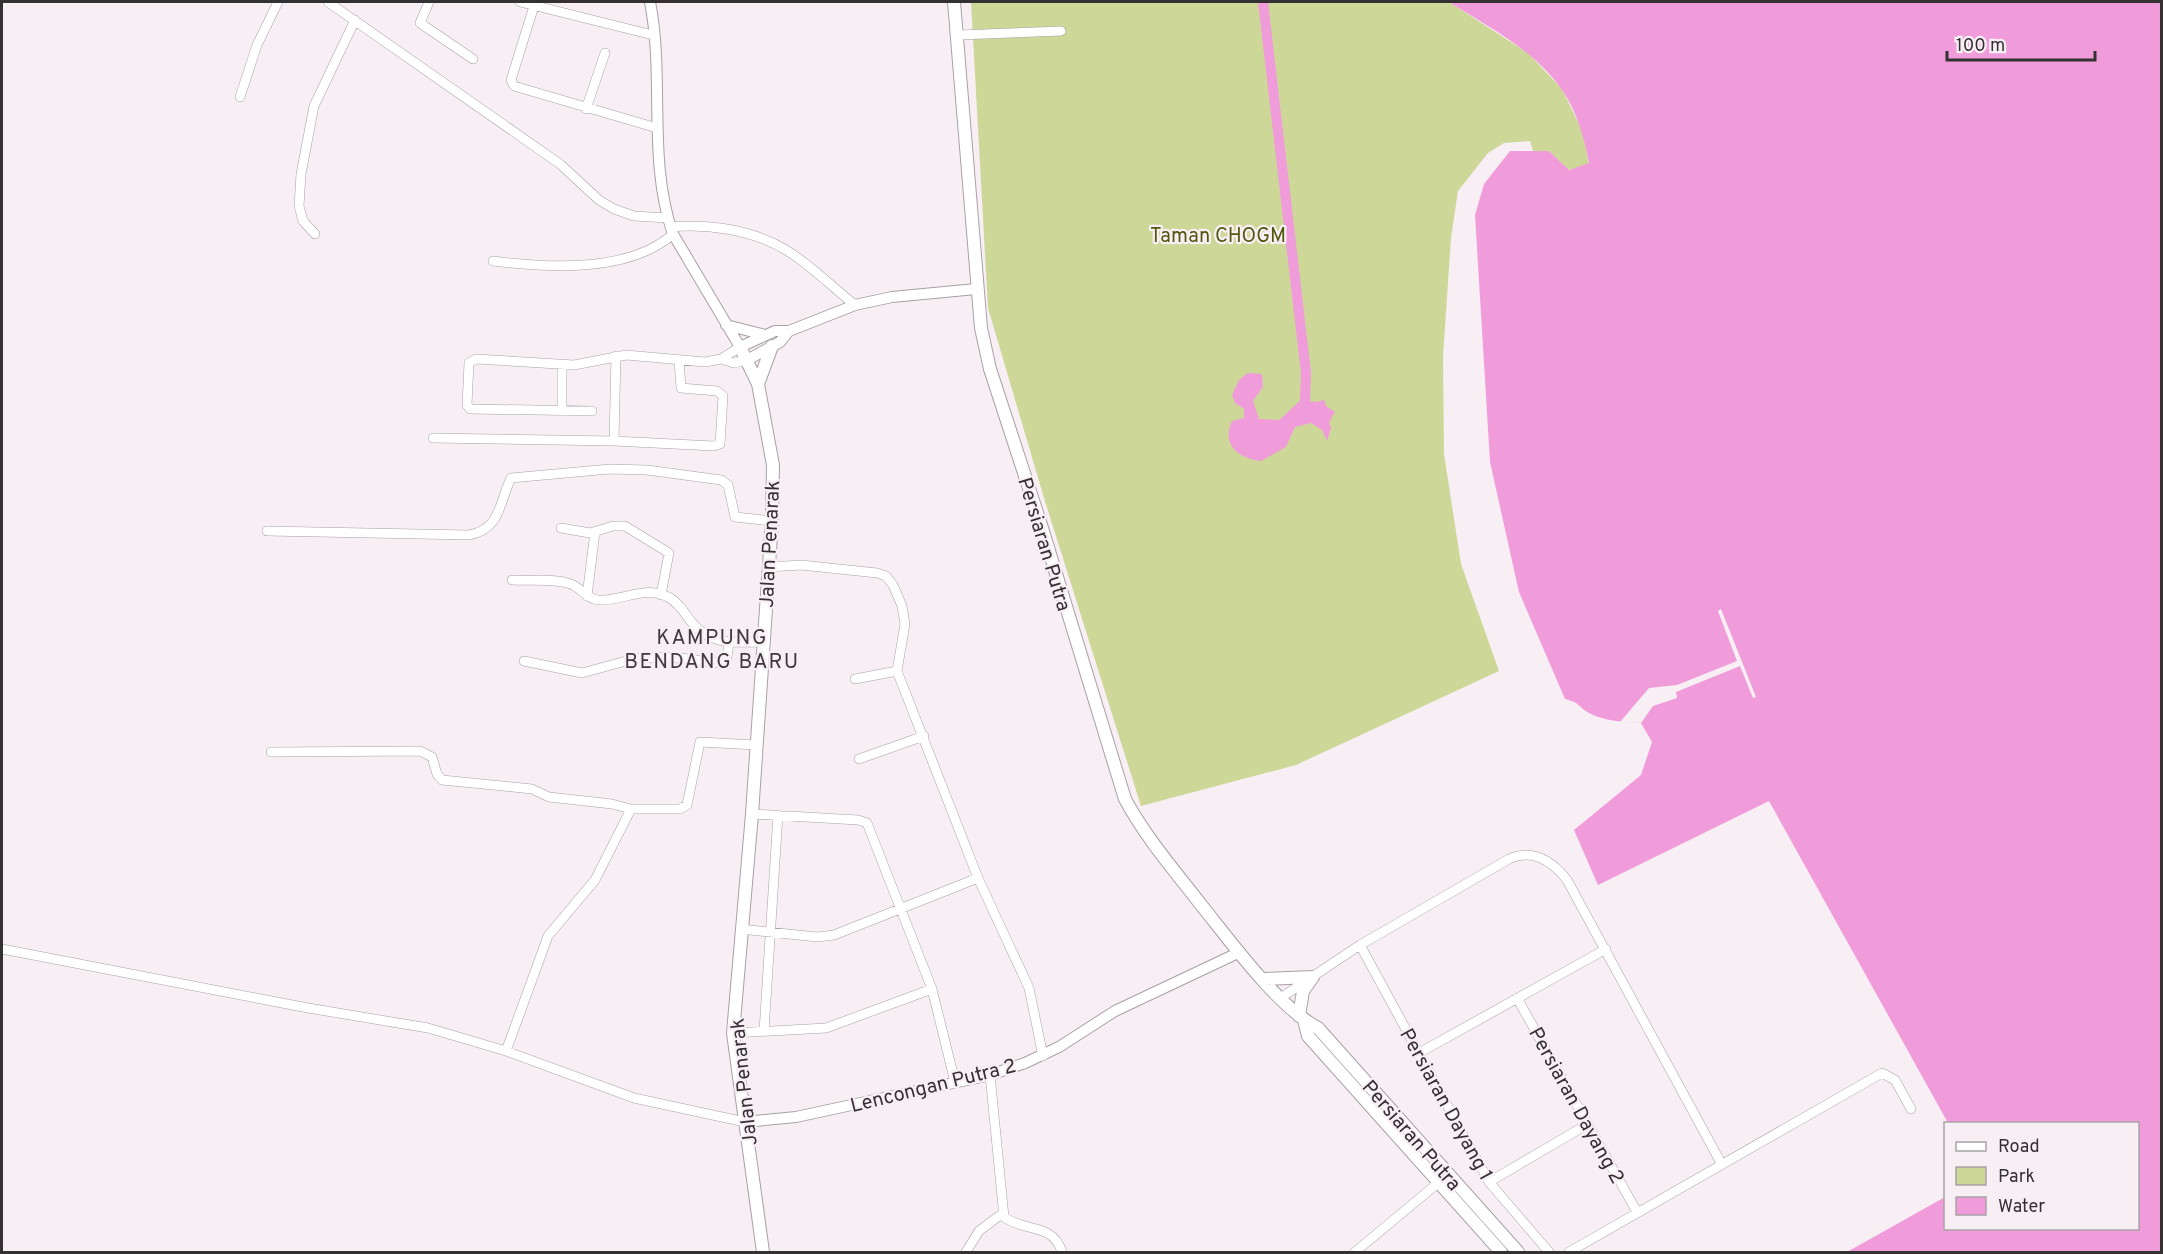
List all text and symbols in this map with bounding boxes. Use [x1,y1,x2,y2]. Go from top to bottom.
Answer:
scale bar [1947,24,2096,62]
text: 100 m [1956,35,2005,58]
park label: Taman CHOGM [1150,224,1286,250]
street label: Persiaran Putra [1010,474,1076,615]
street label: Jalan Penarak [755,480,787,609]
district label: KAMPUNG BENDANG BARU [624,625,800,676]
street label: Jalan Penarak [725,1017,765,1147]
street label: Persiaran Dayang 2 [1521,1023,1629,1189]
street label: Persiaran Dayang 1 [1393,1024,1498,1186]
street label: Lencongan Putra 2 [848,1054,1019,1120]
street label: Persiaran Putra [1355,1075,1466,1197]
legend [1944,1122,2139,1230]
text: Road [1998,1136,2040,1159]
text: Park [1998,1166,2035,1189]
text: Water [1998,1196,2045,1219]

